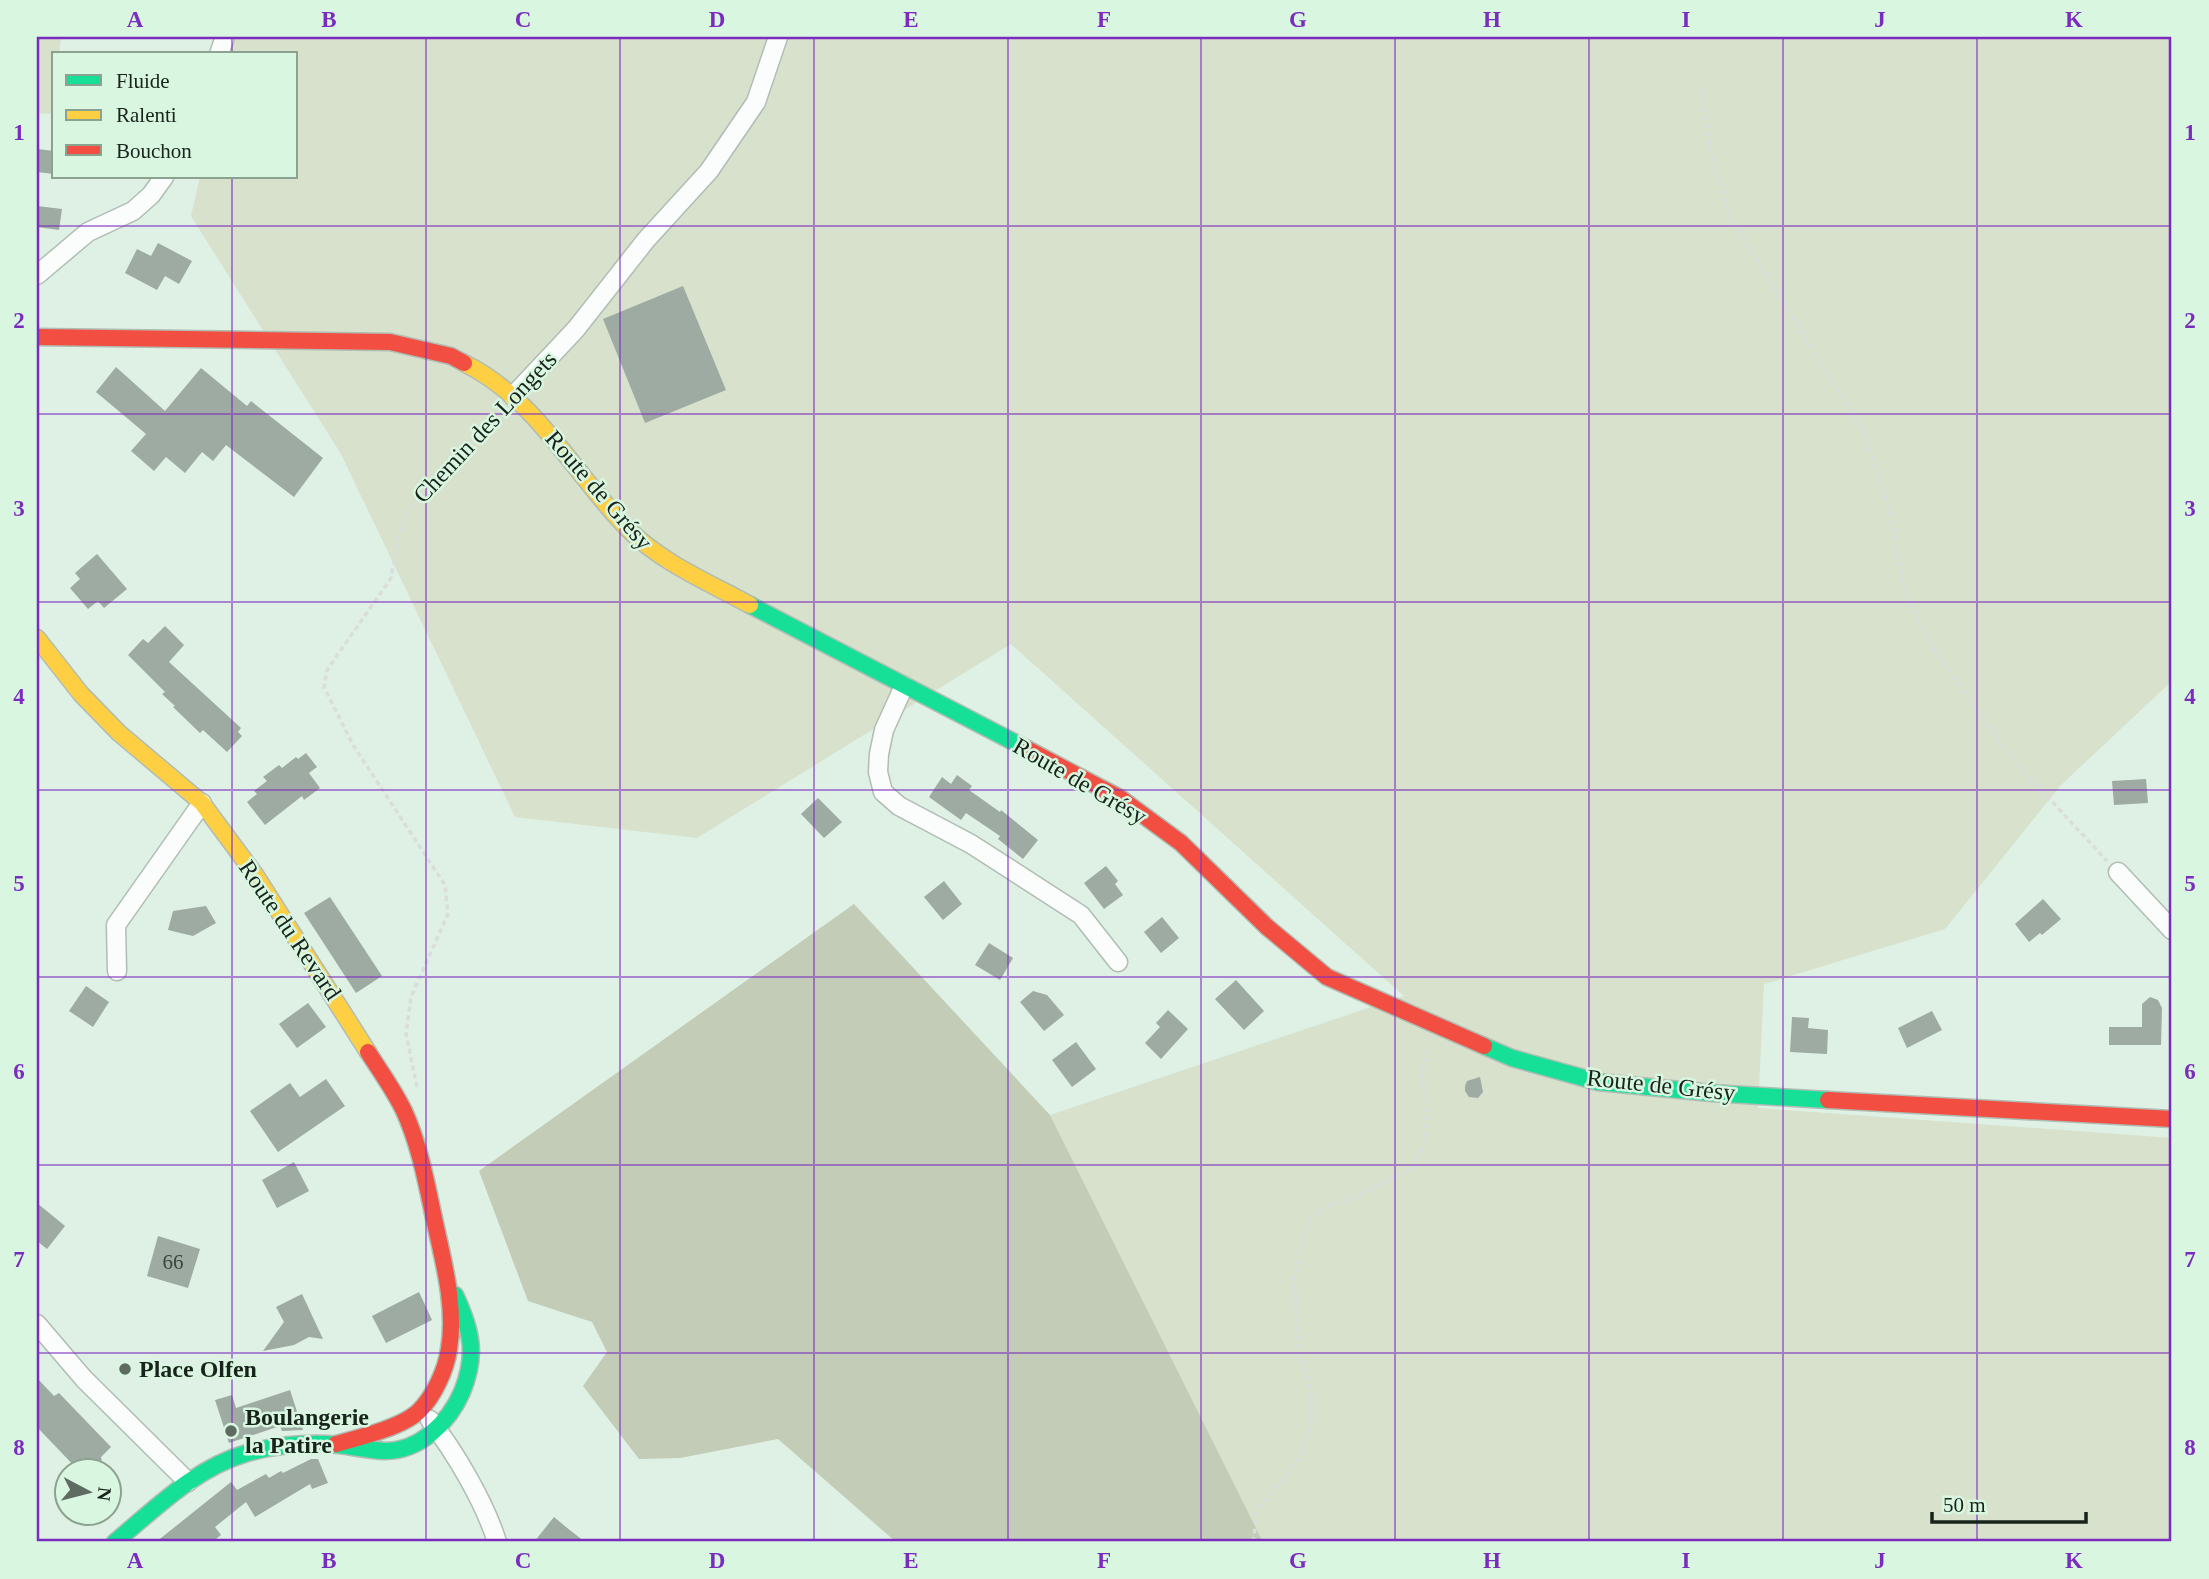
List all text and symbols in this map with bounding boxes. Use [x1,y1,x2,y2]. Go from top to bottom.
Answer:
text: A [127,7,144,32]
text: B [321,7,337,32]
text: C [515,7,531,32]
text: D [709,7,725,32]
text: E [903,7,919,32]
text: F [1097,7,1111,32]
text: G [1289,7,1307,32]
text: H [1483,7,1501,32]
text: I [1682,7,1691,32]
text: J [1874,7,1886,32]
text: K [2065,7,2083,32]
legend [52,52,298,178]
text: Fluide [116,69,170,93]
text: Ralenti [116,103,177,127]
text: 1 [13,120,25,145]
text: 1 [2184,120,2196,145]
text: Bouchon [116,139,192,163]
text: 2 [13,308,25,333]
text: 2 [2184,308,2196,333]
street label: Chemin des Longets [408,346,562,508]
street label: Route de Grésy [540,425,658,555]
text: 3 [13,496,25,521]
text: 3 [2184,496,2196,521]
text: 4 [13,684,25,709]
text: 4 [2184,684,2196,709]
street label: Route de Grésy [1009,732,1151,830]
street label: Route du Revard [234,855,346,1005]
text: 5 [13,871,25,896]
text: 5 [2184,871,2196,896]
text: 6 [13,1059,25,1084]
text: 6 [2184,1059,2196,1084]
street label: Route de Grésy [1585,1064,1737,1106]
text: 7 [13,1247,25,1272]
text: 7 [2184,1247,2196,1272]
house number: 66 [163,1250,184,1274]
place label: Place Olfen [139,1356,257,1382]
marker: Place Olfen [117,1361,133,1377]
place label: Boulangerie la Patire [245,1404,369,1458]
marker: Boulangerie la Patire [223,1423,239,1439]
text: 8 [13,1435,25,1460]
text: 8 [2184,1435,2196,1460]
north arrow [52,1456,122,1526]
scale bar [1932,1481,2086,1525]
text: N [93,1486,116,1502]
text: 50 m [1943,1493,1986,1517]
text: A [127,1548,144,1573]
text: B [321,1548,337,1573]
text: C [515,1548,531,1573]
text: D [709,1548,725,1573]
text: E [903,1548,919,1573]
text: F [1097,1548,1111,1573]
text: G [1289,1548,1307,1573]
text: H [1483,1548,1501,1573]
text: I [1682,1548,1691,1573]
text: J [1874,1548,1886,1573]
text: K [2065,1548,2083,1573]

